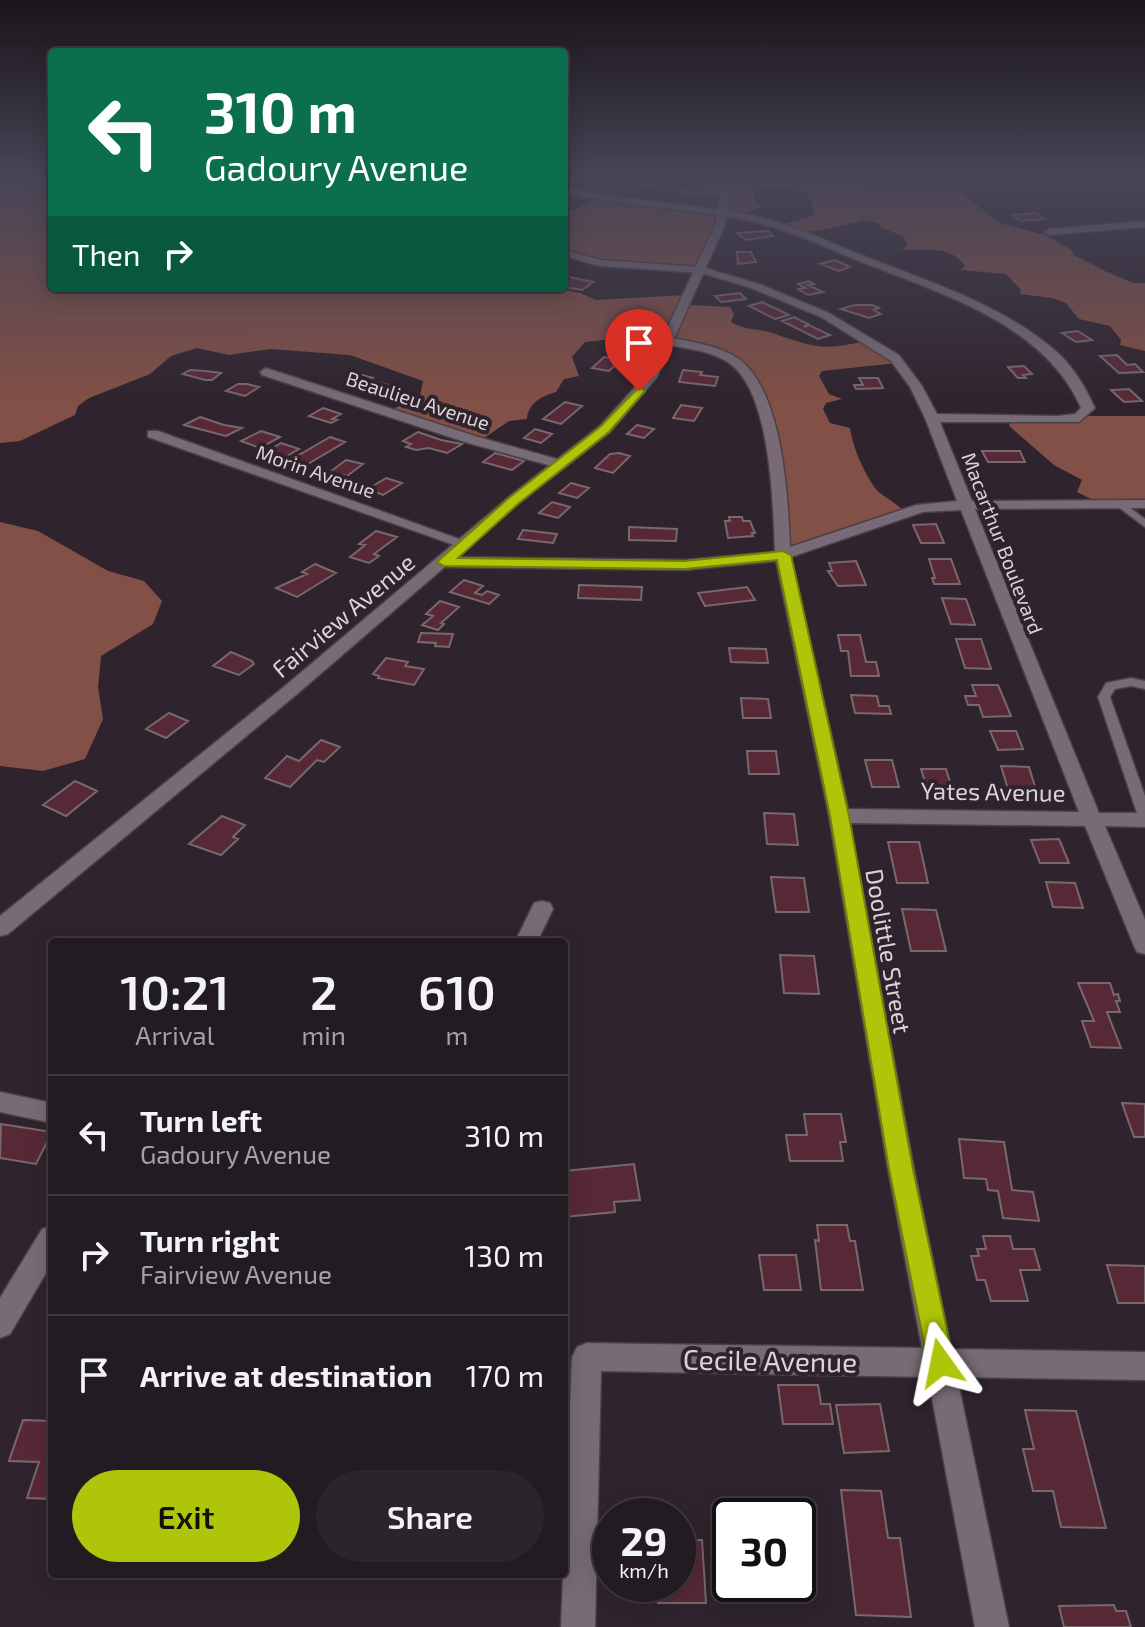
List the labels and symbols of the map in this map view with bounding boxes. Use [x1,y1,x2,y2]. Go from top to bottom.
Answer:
pin [605,309,673,391]
street label: Beaulieu Avenue [343,365,493,435]
street label: Morin Avenue [253,439,379,503]
street label: Macarthur Boulevard [957,449,1049,637]
street label: Fairview Avenue [266,547,420,683]
street label: Yates Avenue [920,775,1066,807]
street label: Doolittle Street [860,866,918,1036]
position arrow [899,1321,983,1405]
street label: Cecile Avenue [683,1341,857,1379]
speed limit sign: 30 [712,1498,816,1602]

